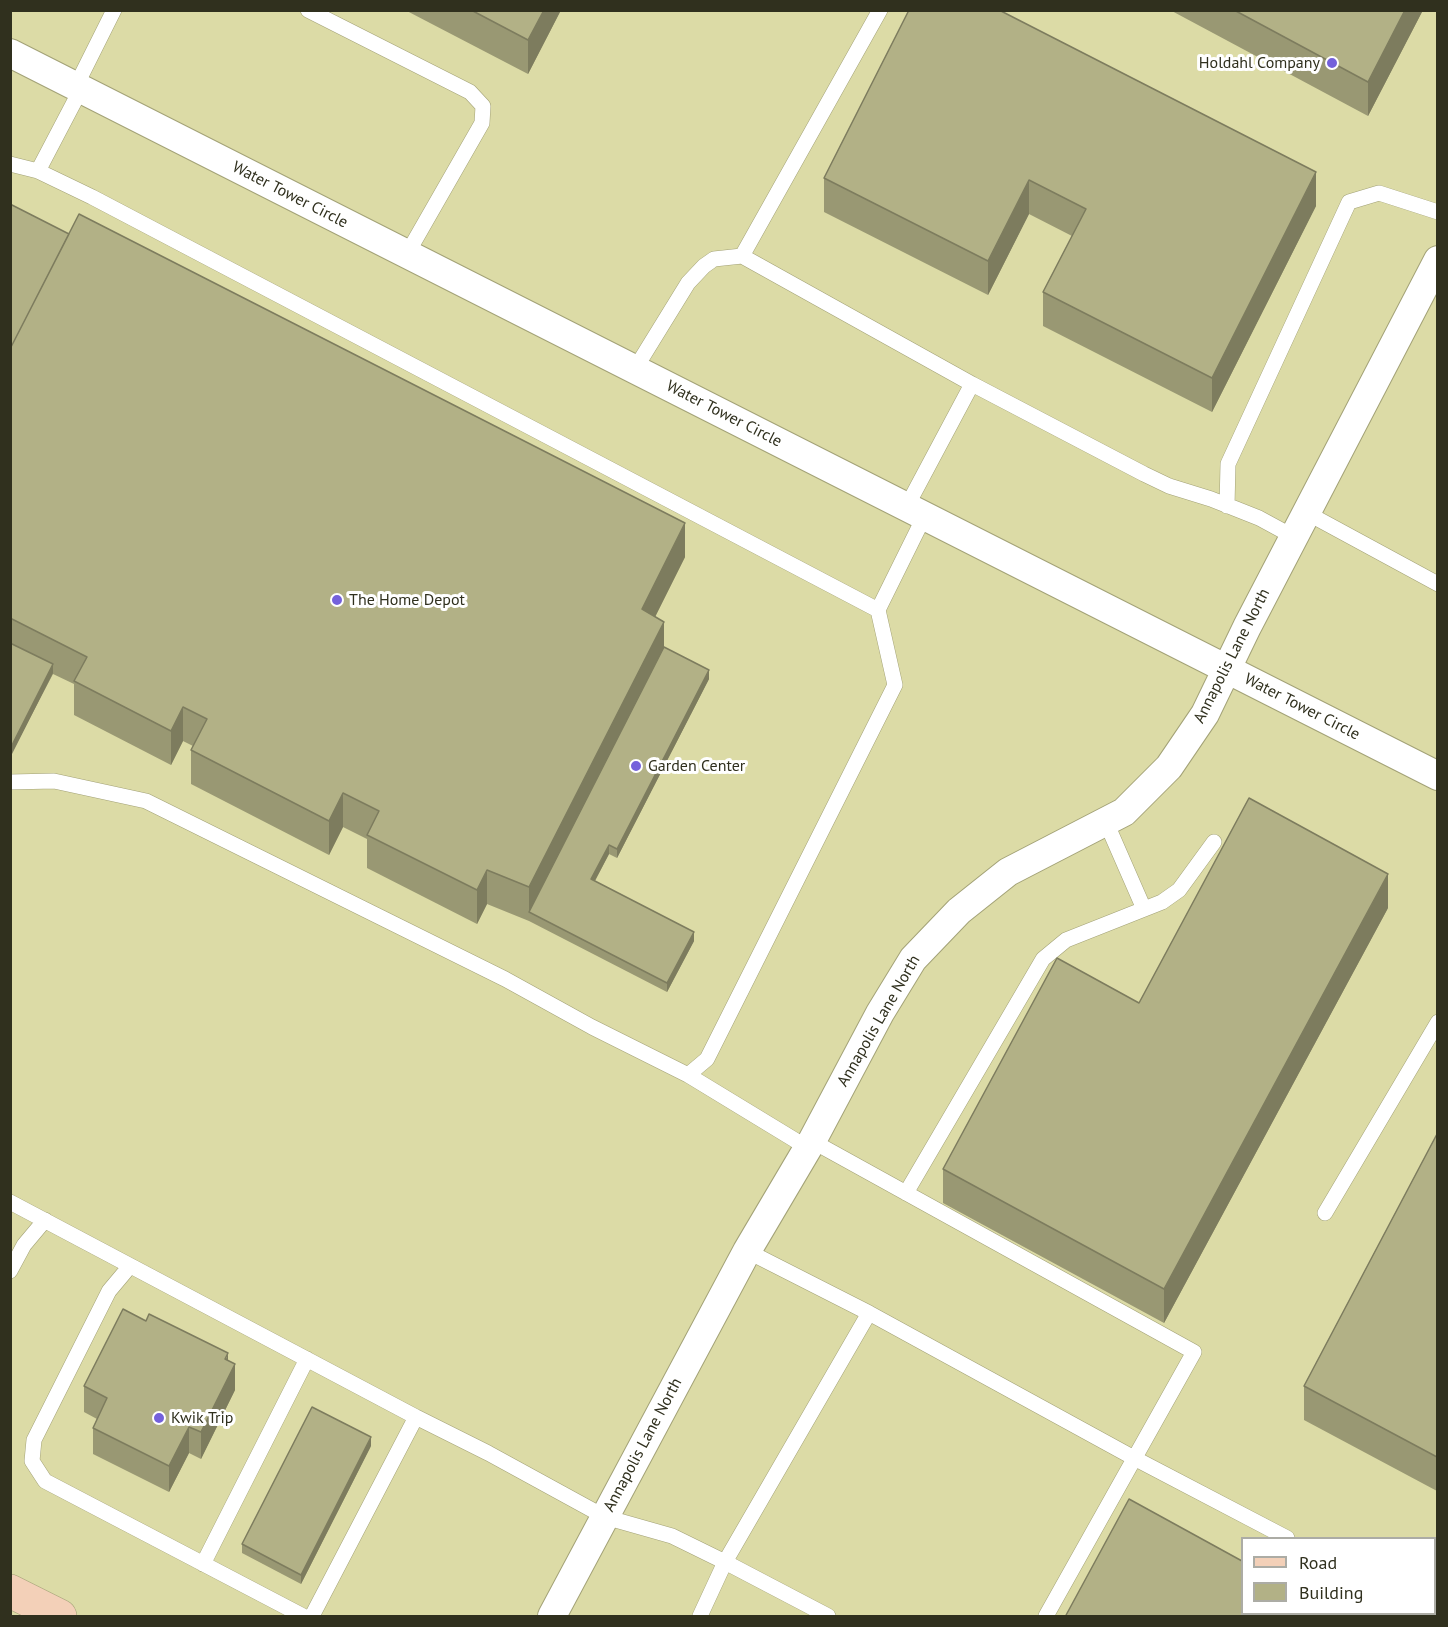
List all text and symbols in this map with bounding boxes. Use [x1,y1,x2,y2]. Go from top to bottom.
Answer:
place label: Holdahl Company [1199,53,1320,73]
marker: Holdahl Company [1325,56,1339,70]
street label: Water Tower Circle [229,158,351,232]
street label: Water Tower Circle [663,377,785,451]
street label: Annapolis Lane North [1190,585,1274,727]
place label: The Home Depot [349,590,465,610]
marker: The Home Depot [330,593,344,607]
street label: Water Tower Circle [1241,670,1363,744]
place label: Garden Center [648,756,745,776]
marker: Garden Center [629,759,643,773]
street label: Annapolis Lane North [834,952,924,1090]
street label: Annapolis Lane North [600,1375,686,1515]
place label: Kwik Trip [171,1408,233,1428]
marker: Kwik Trip [152,1411,166,1425]
legend [1241,1537,1436,1615]
text: Road [1299,1551,1337,1574]
text: Building [1299,1581,1363,1604]

